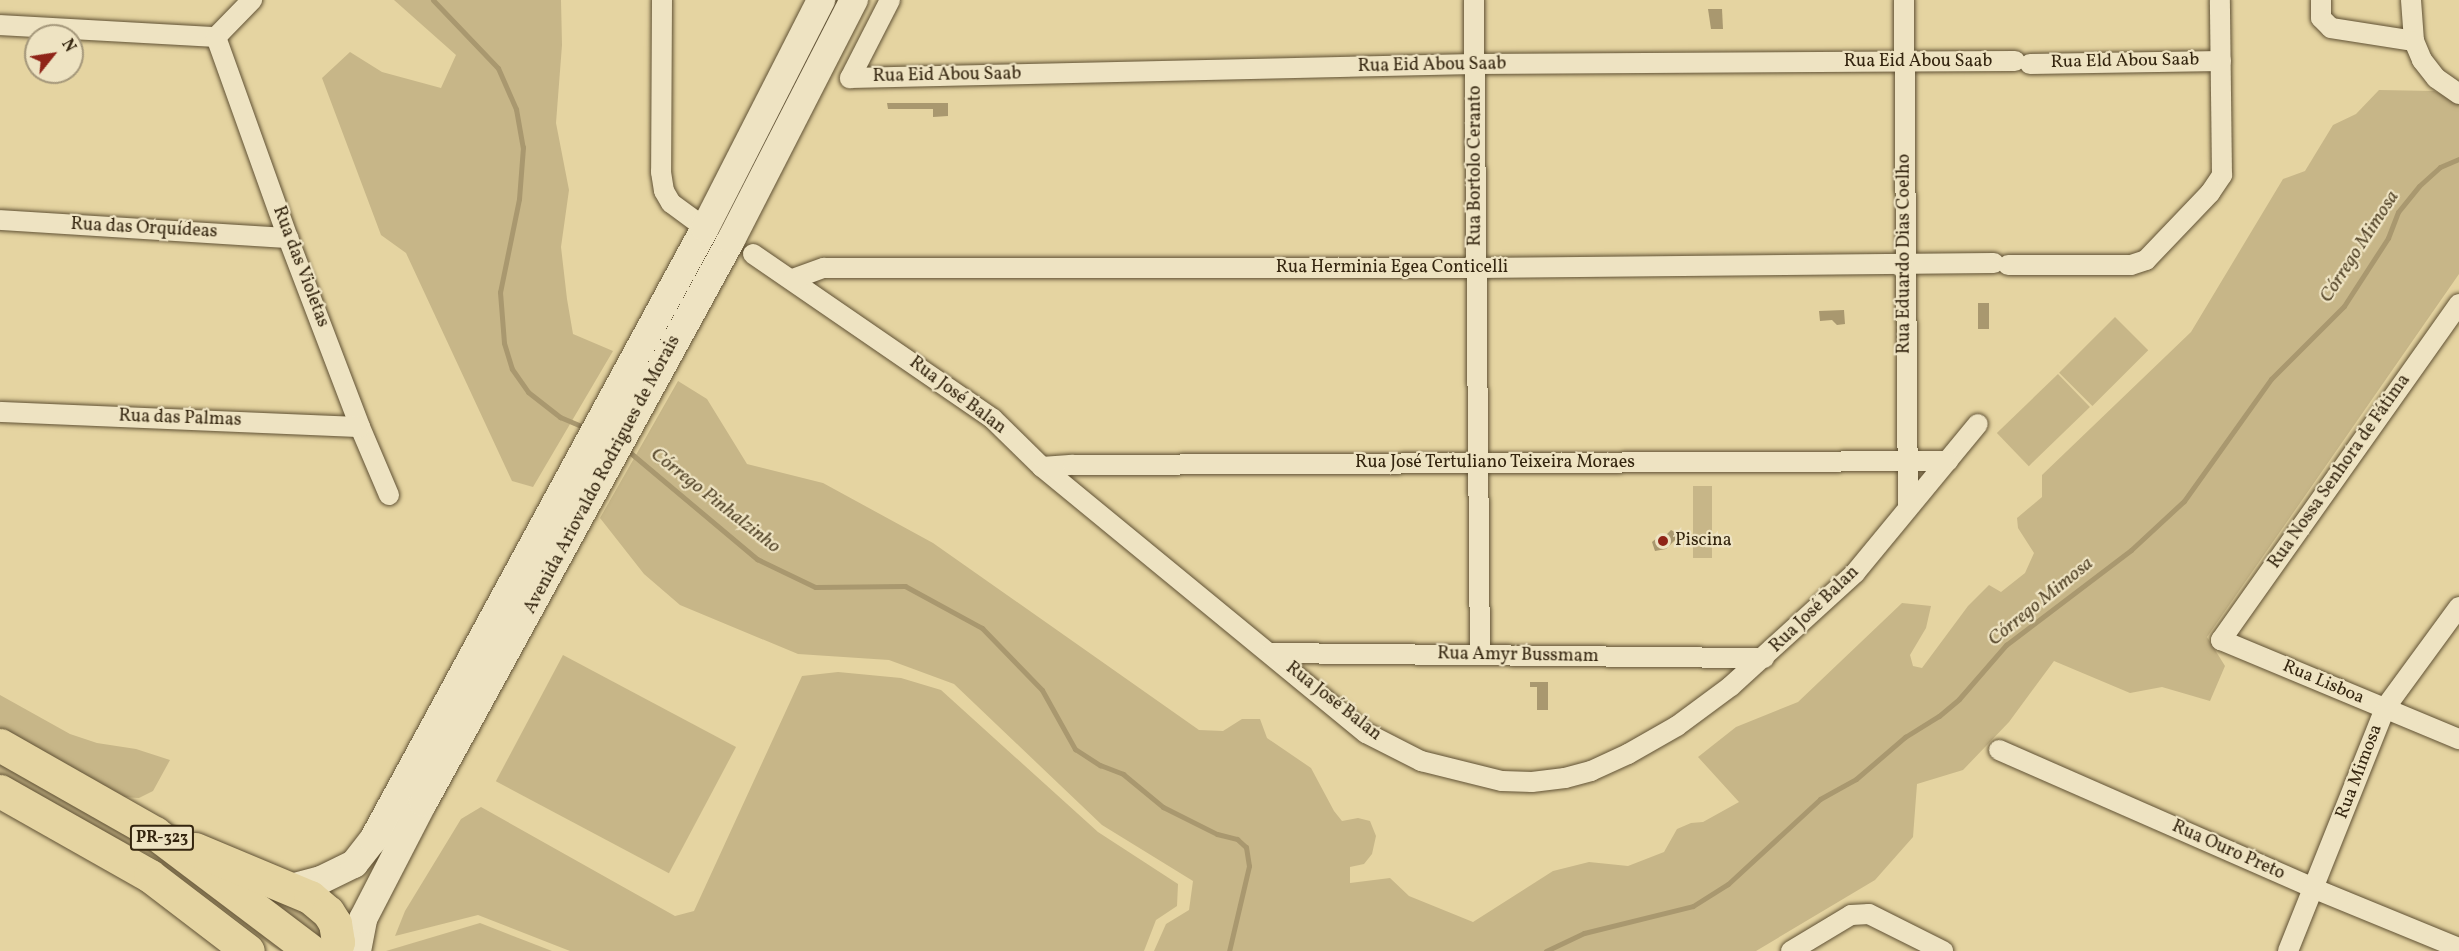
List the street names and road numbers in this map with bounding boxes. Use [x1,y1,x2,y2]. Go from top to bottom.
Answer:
street label: Rua Eld Abou Saab [2051,50,2199,74]
street label: Rua Eid Abou Saab [1844,51,1992,73]
street label: Rua Eid Abou Saab [1358,54,1506,78]
street label: Rua Eid Abou Saab [873,64,1021,88]
street label: Rua Bortolo Ceranto [1465,86,1487,246]
street label: Rua Eduardo Dias Coelho [1894,154,1916,354]
street label: Rua das Violetas [267,203,333,331]
street label: Rua das Orquídeas [70,214,218,244]
street label: Rua Herminia Egea Conticelli [1276,257,1508,279]
street label: Avenida Ariovaldo Rodrigues de Morais [520,332,686,618]
street label: Rua José Balan [904,353,1010,439]
street label: Rua Nossa Senhora de Fátima [2265,371,2415,573]
street label: Rua das Palmas [118,406,242,432]
street label: Rua José Tertuliano Teixeira Moraes [1355,452,1635,474]
street label: Rua José Balan [1766,562,1864,658]
street label: Rua Amyr Bussmam [1437,644,1599,668]
street label: Rua Lisboa [2279,656,2367,710]
street label: Rua José Balan [1281,658,1385,746]
street label: Rua Mimosa [2332,722,2388,822]
street label: Rua Ouro Preto [2168,816,2288,886]
road number: PR-323 [129,825,195,851]

